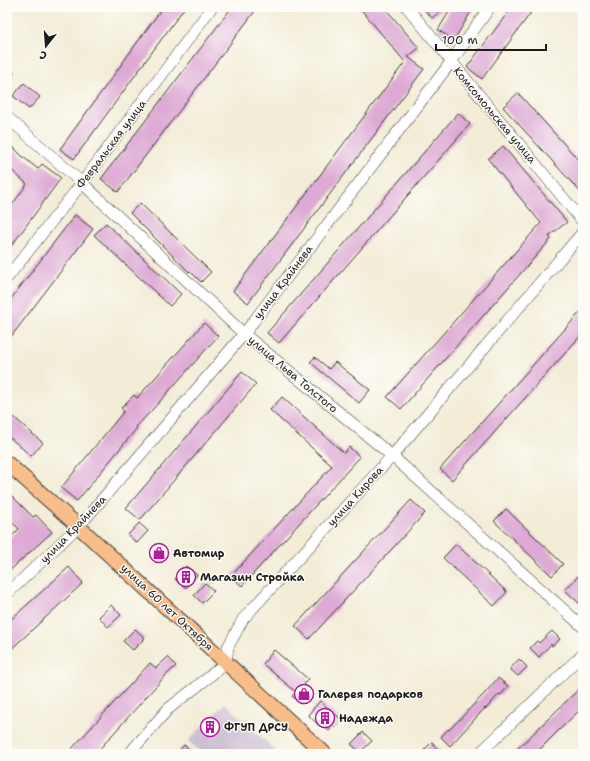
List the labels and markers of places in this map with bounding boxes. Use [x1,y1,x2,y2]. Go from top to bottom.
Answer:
shop icon: Автомир [148,542,170,564]
place label: Автомир [173,546,225,561]
building icon: Магазин Стройка [175,566,197,588]
place label: Магазин Стройка [200,570,305,585]
shop icon: Галерея подарков [293,683,315,705]
place label: Галерея подарков [318,687,423,702]
building icon: Надежда [314,707,336,729]
place label: Надежда [339,711,394,726]
building icon: ФГУП ДРСУ [199,716,221,738]
place label: ФГУП ДРСУ [224,720,288,735]

